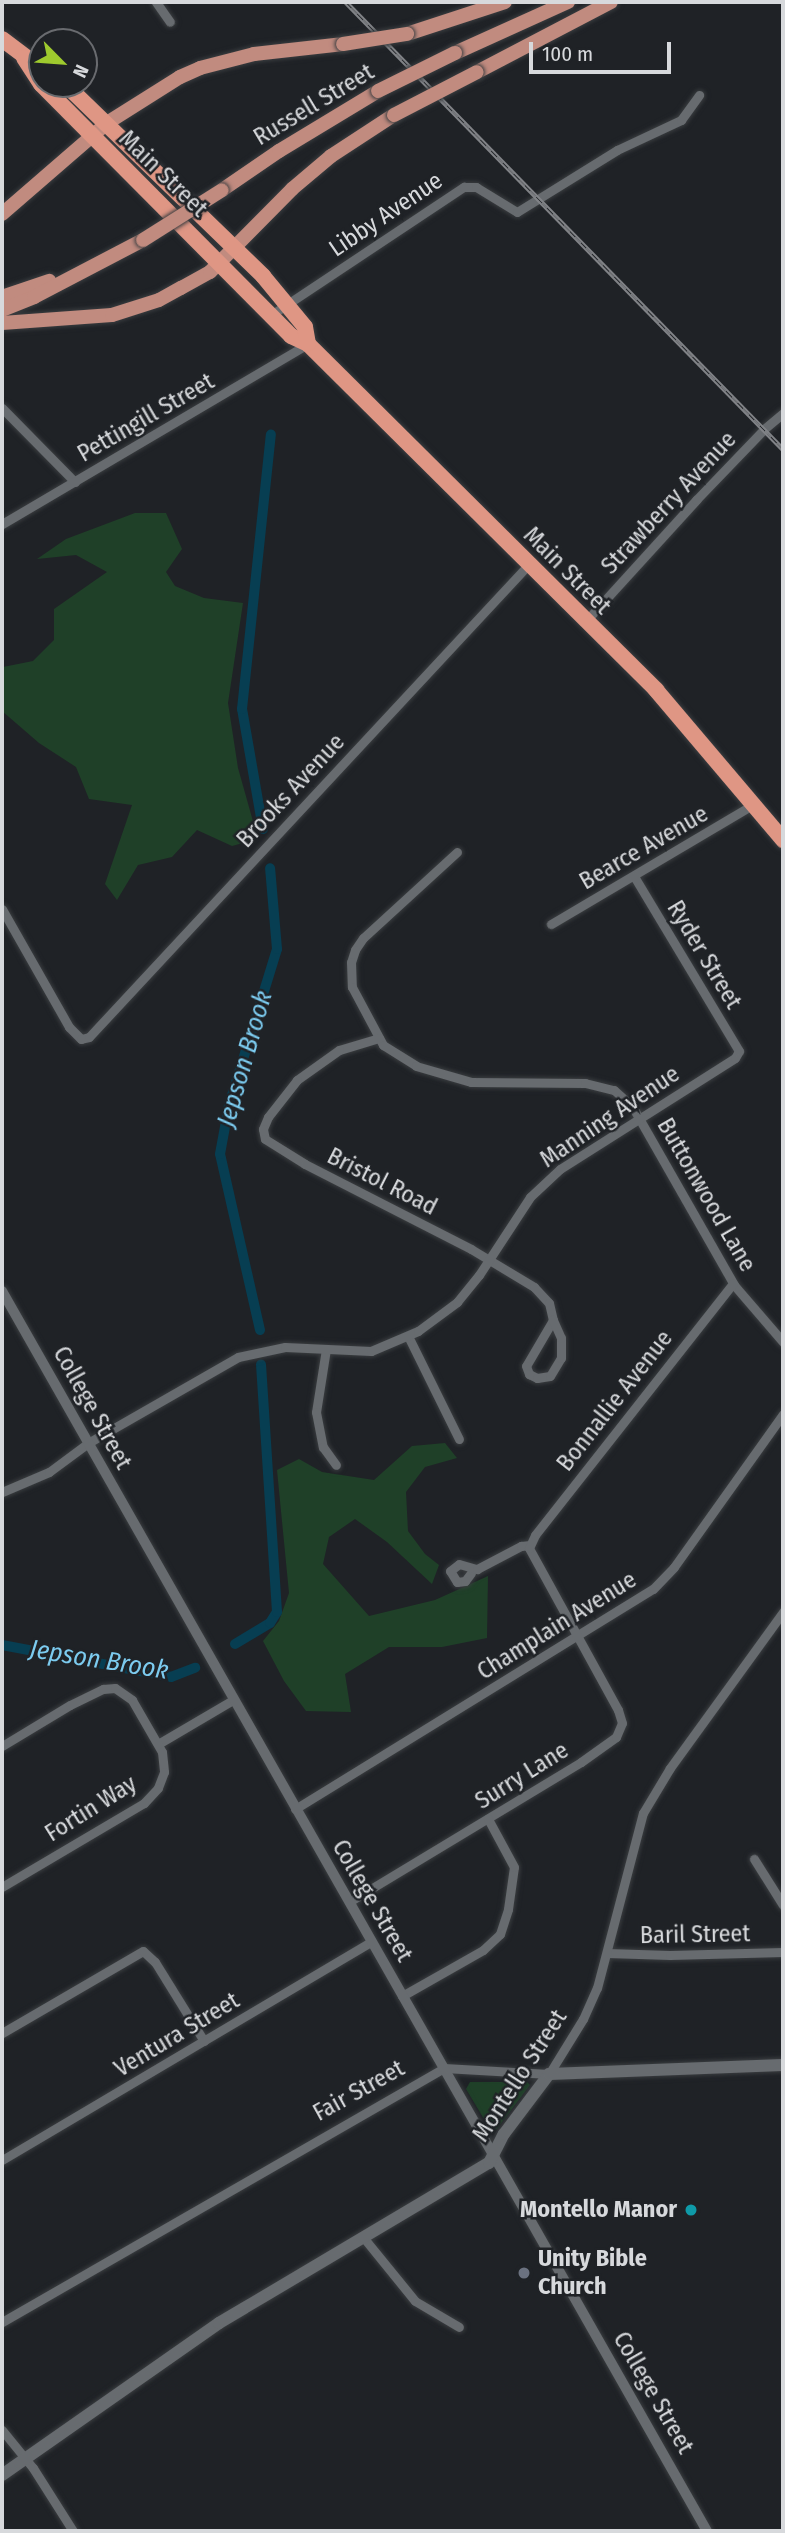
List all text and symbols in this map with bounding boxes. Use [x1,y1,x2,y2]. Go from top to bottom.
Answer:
north arrow [28,28,98,98]
scale bar [533,28,675,72]
text: 100 m [542,41,593,67]
street label: Russell Street [249,58,379,152]
text: N [68,61,94,81]
street label: Main Street [113,125,213,223]
street label: Libby Avenue [324,167,448,263]
street label: Pettingill Street [73,367,219,469]
street label: Strawberry Avenue [596,426,742,580]
street label: Main Street [517,521,617,621]
street label: Brooks Avenue [231,728,351,854]
street label: Bearce Avenue [575,800,713,896]
street label: Ryder Street [660,896,748,1014]
water label: Jepson Brook [211,987,279,1131]
street label: Manning Avenue [535,1060,685,1174]
street label: Buttonwood Lane [650,1113,762,1277]
street label: Bristol Road [322,1142,442,1222]
street label: Bonnallie Avenue [551,1325,679,1477]
street label: College Street [46,1341,138,1475]
street label: Champlain Avenue [472,1566,642,1686]
water label: Jepson Brook [27,1634,171,1686]
street label: Surry Lane [470,1736,574,1816]
street label: Fortin Way [40,1770,142,1848]
street label: College Street [325,1835,419,1967]
street label: Baril Street [640,1920,750,1950]
street label: Ventura Street [109,1986,245,2084]
street label: Montello Street [467,2005,573,2147]
street label: Fair Street [308,2054,410,2128]
place label: Montello Manor [520,2196,677,2224]
marker: Montello Manor [683,2202,699,2218]
place label: Unity Bible Church [538,2245,647,2301]
marker: Unity Bible Church [516,2265,532,2281]
street label: College Street [606,2327,700,2459]

